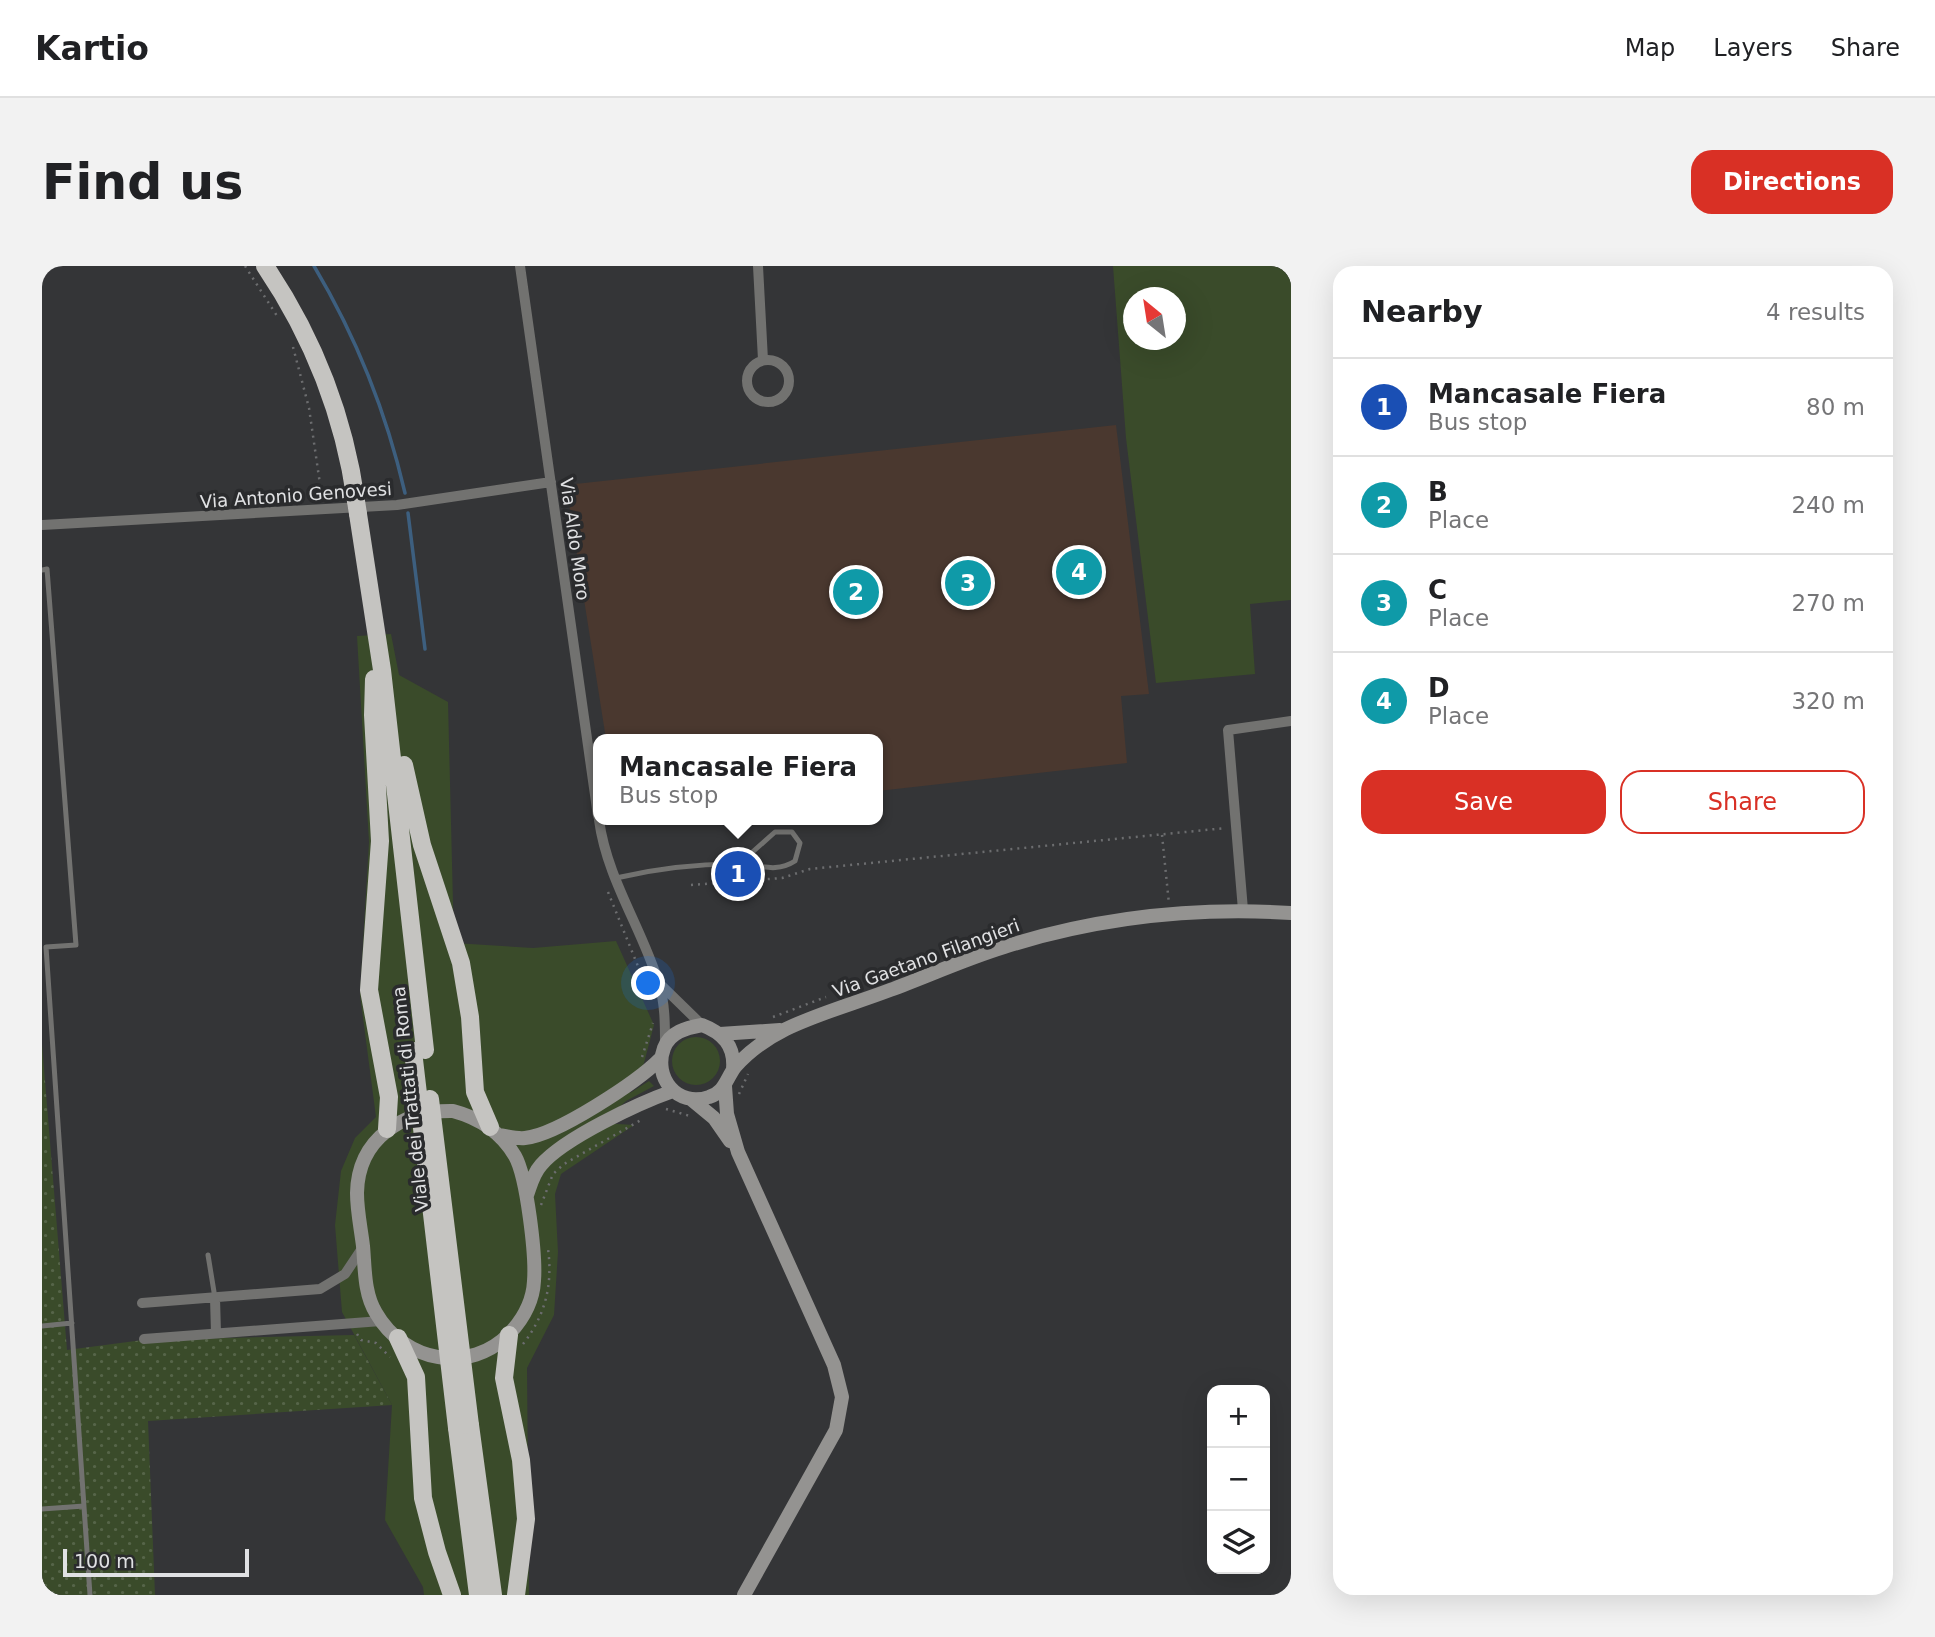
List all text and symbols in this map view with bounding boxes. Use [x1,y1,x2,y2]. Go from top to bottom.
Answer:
text: Kartio [35,29,149,68]
text: Map [1625,34,1675,62]
text: Layers [1713,34,1793,62]
text: Share [1831,34,1900,62]
button: Directions [1691,150,1893,214]
text: Find us [42,154,243,211]
north arrow [1123,287,1186,350]
text: Nearby [1361,294,1483,329]
text: 4 results [1766,299,1865,325]
text: Mancasale Fiera [1428,379,1666,409]
text: 1 [1376,394,1392,420]
text: 80 m [1806,394,1865,420]
text: Bus stop [1428,409,1527,435]
street label: Via Aldo Moro [556,476,594,602]
text: B [1428,477,1448,507]
street label: Via Antonio Genovesi [199,478,393,512]
text: 2 [1376,492,1392,518]
text: 240 m [1791,492,1865,518]
text: Place [1428,507,1489,533]
pin: 4 [1056,546,1102,598]
pin: 3 [945,557,991,609]
pin: 2 [833,566,879,618]
text: C [1428,575,1447,605]
text: 3 [1376,590,1392,616]
text: 270 m [1791,590,1865,616]
text: Place [1428,605,1489,631]
text: D [1428,673,1450,703]
text: 4 [1376,688,1392,714]
text: 320 m [1791,688,1865,714]
text: Place [1428,703,1489,729]
popup [593,734,883,825]
text: Mancasale Fiera [619,752,857,782]
button: Save [1361,770,1606,834]
button: Share [1620,770,1865,834]
text: Bus stop [619,782,718,808]
pin: 1 [715,848,761,900]
street label: Via Gaetano Filangieri [830,914,1022,1002]
your location [631,966,665,1000]
street label: Viale dei Trattati di Roma [388,985,432,1213]
map controls [1207,1385,1270,1574]
button: + [1207,1385,1270,1448]
button: − [1207,1448,1270,1511]
button: layers [1207,1511,1270,1574]
scale bar [63,1546,248,1578]
text: 100 m [74,1550,135,1572]

